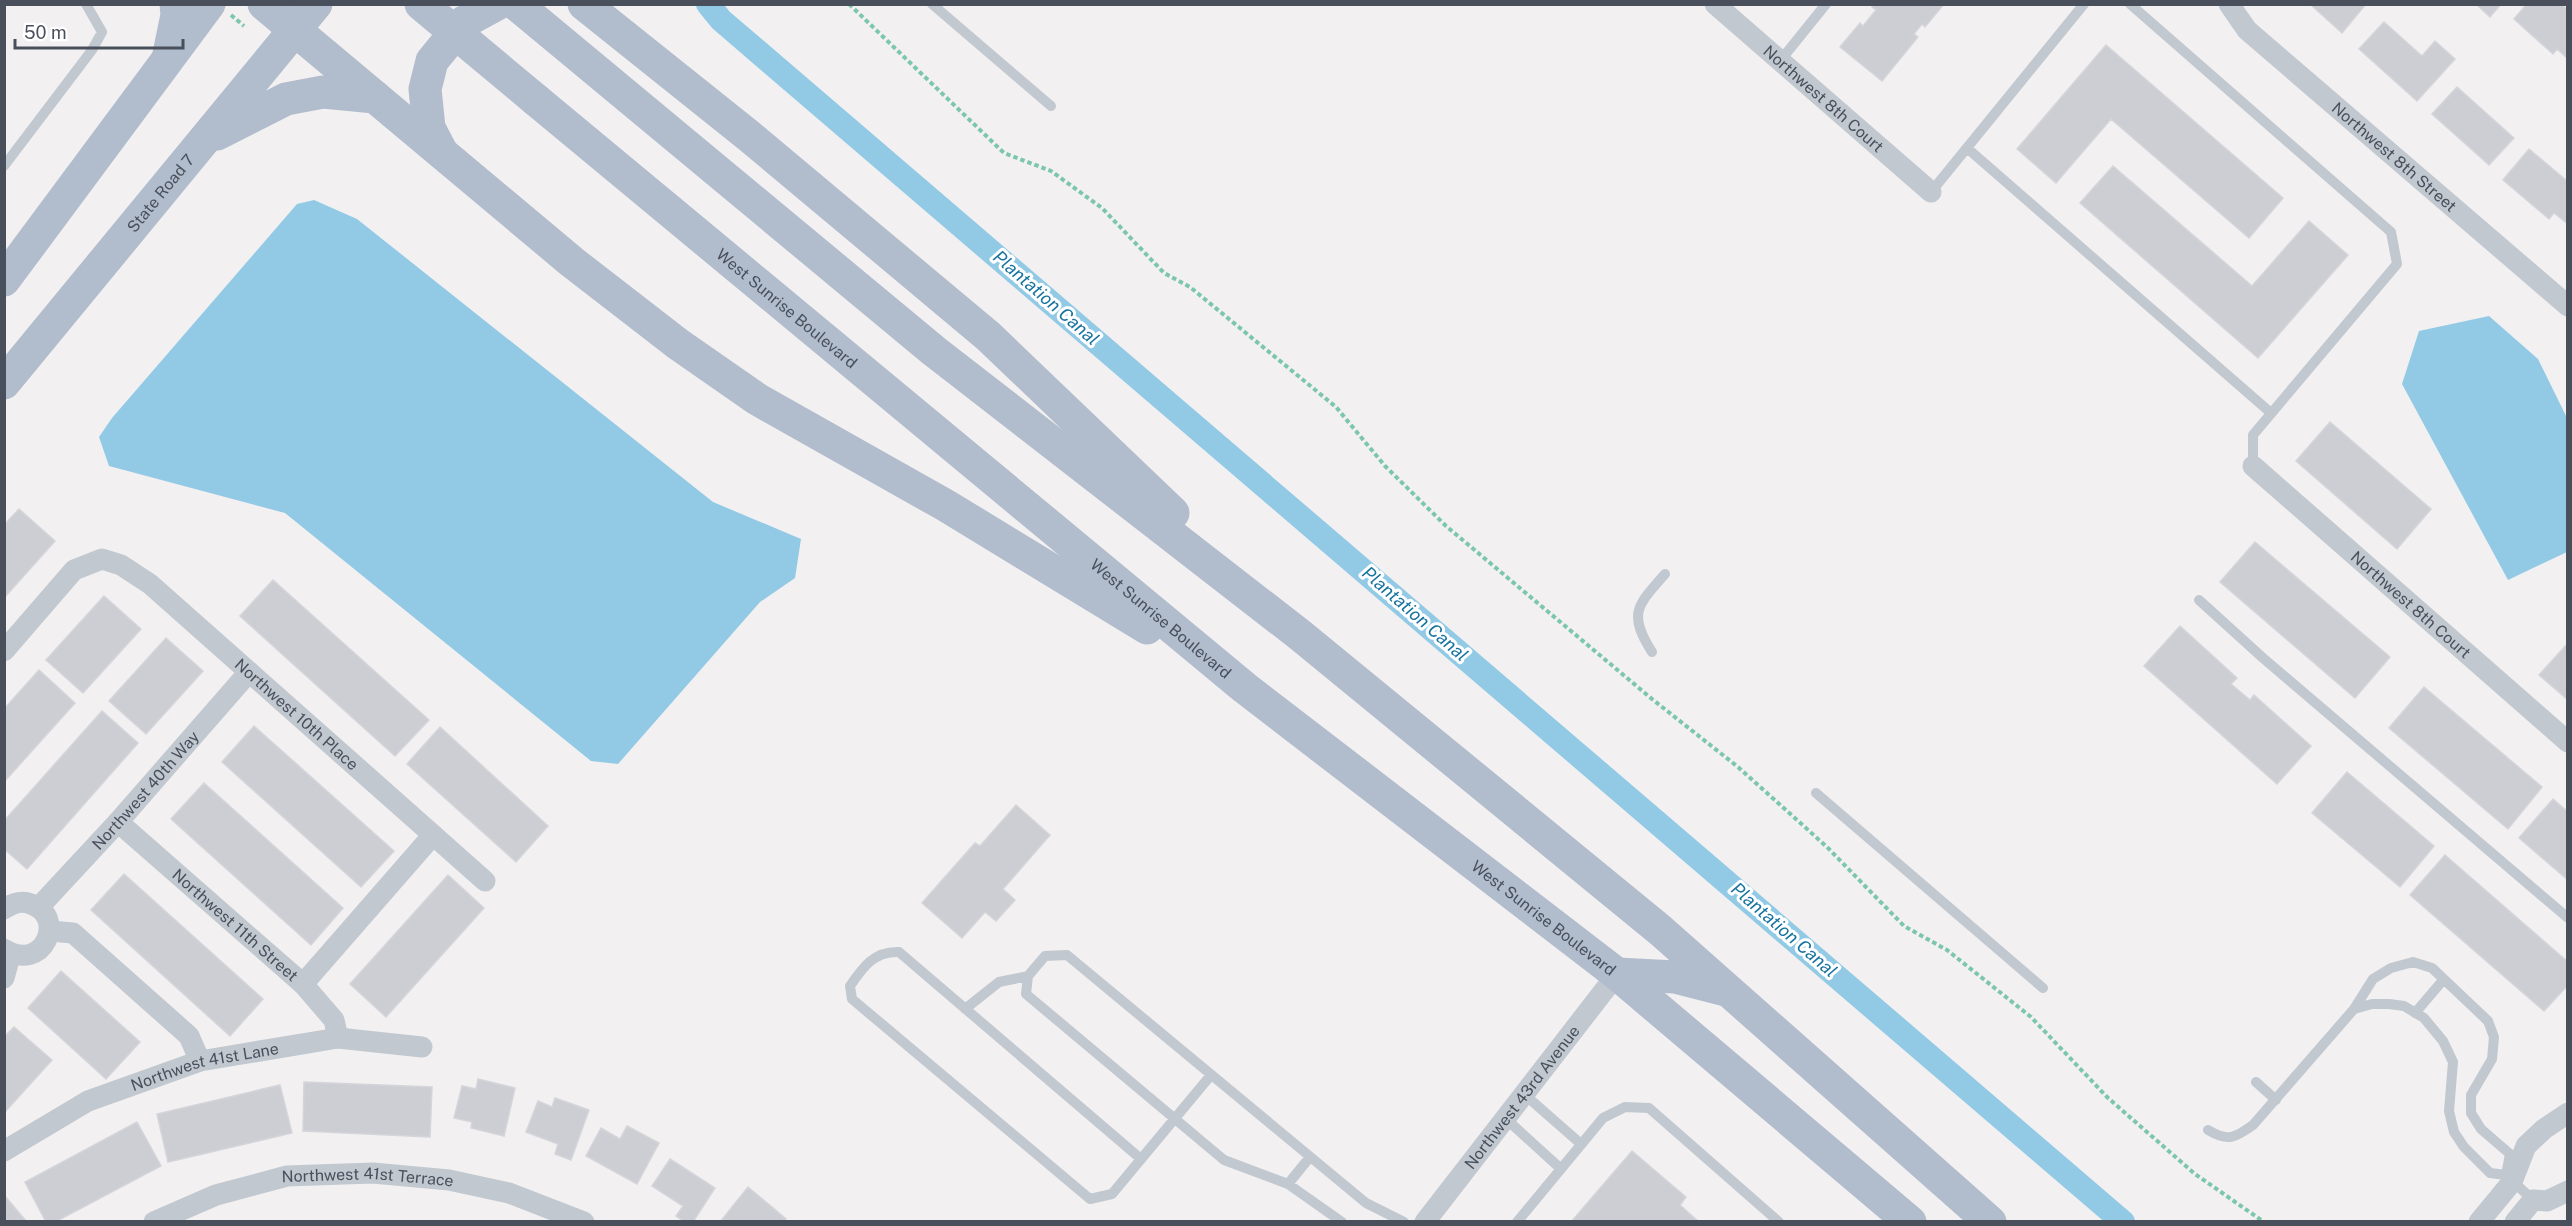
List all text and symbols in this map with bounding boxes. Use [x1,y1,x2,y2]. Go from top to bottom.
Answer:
scale bar [15,12,183,50]
text: 50 m [24,22,67,43]
street label: Northwest 8th Court [1759,41,1887,156]
street label: Northwest 8th Street [2328,98,2460,216]
street label: State Road 7 [123,151,198,236]
street label: West Sunrise Boulevard [712,245,861,372]
water label: Plantation Canal [989,246,1103,349]
street label: Northwest 8th Court [2347,547,2474,662]
street label: West Sunrise Boulevard [1086,555,1235,683]
water label: Plantation Canal [1358,562,1472,665]
street label: Northwest 10th Place [231,655,362,774]
street label: Northwest 40th Way [88,727,203,854]
street label: West Sunrise Boulevard [1467,857,1620,980]
street label: Northwest 11th Street [168,865,302,985]
water label: Plantation Canal [1727,878,1841,981]
street label: Northwest 43rd Avenue [1461,1022,1584,1173]
street label: Northwest 41st Lane [128,1039,280,1095]
street label: Northwest 41st Terrace [281,1164,456,1191]

